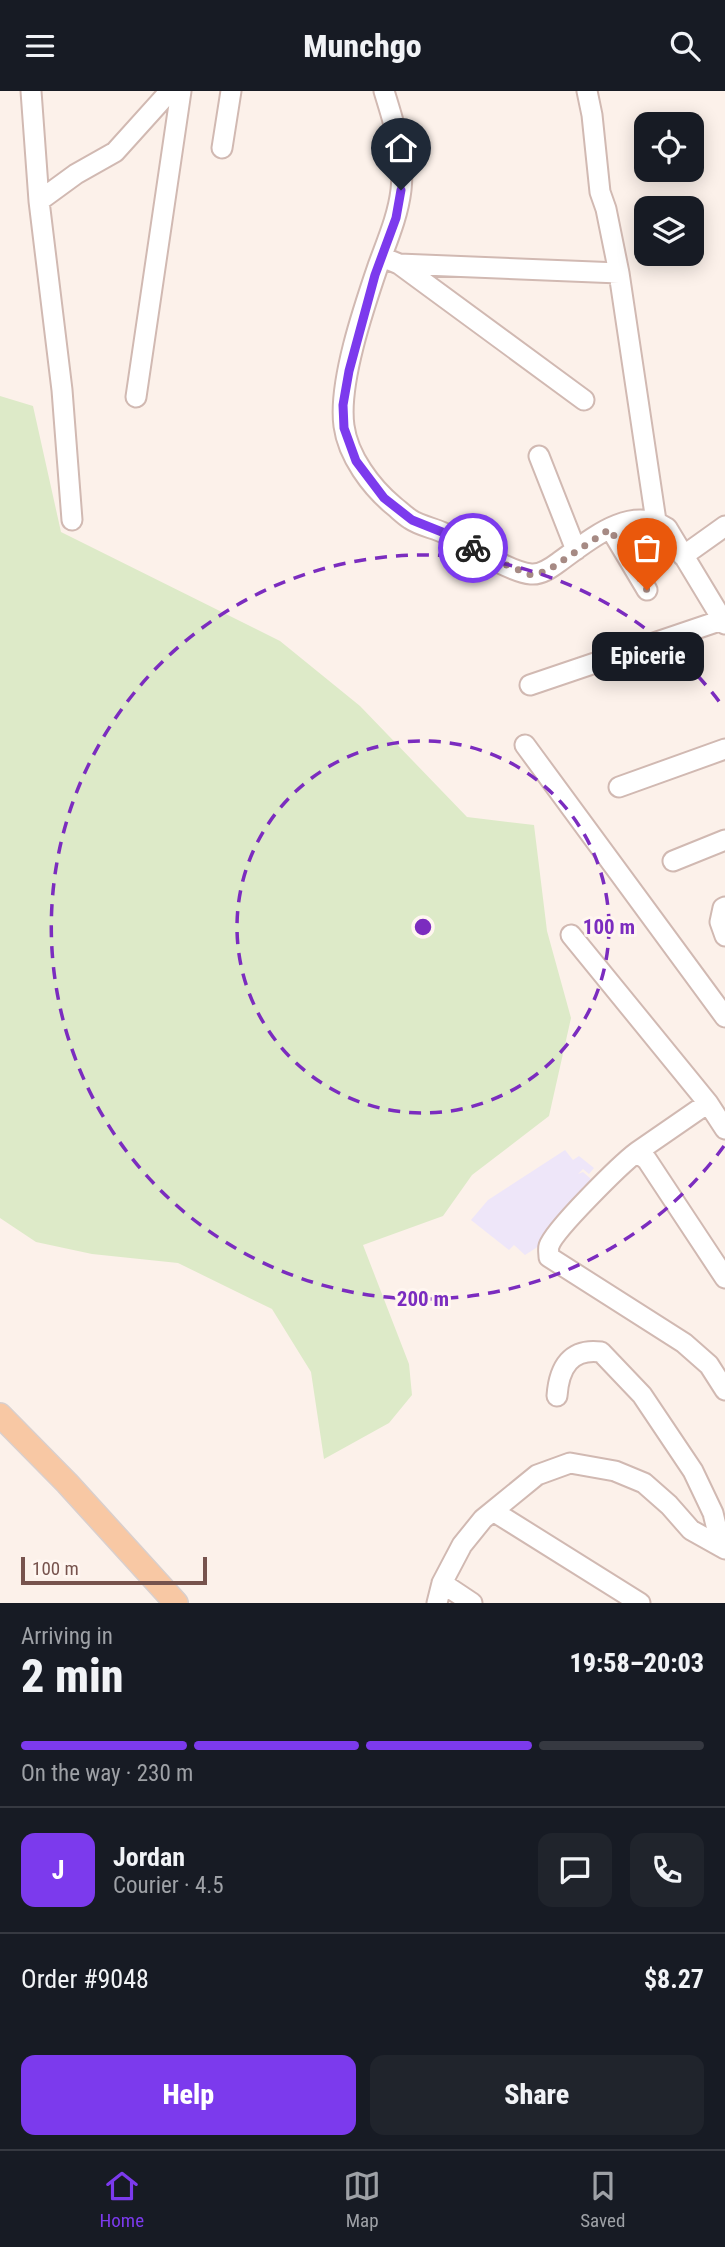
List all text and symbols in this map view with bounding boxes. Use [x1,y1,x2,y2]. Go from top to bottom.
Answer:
icon: menu [21,27,59,65]
text: Munchgo [303,27,422,65]
icon: search [666,27,704,65]
map controls [634,112,704,266]
button: locate [634,112,704,182]
pin [371,118,431,190]
icon: home [382,129,420,167]
button: layers [634,196,704,266]
courier [438,513,508,583]
pin [617,518,677,590]
icon: bike [454,529,492,567]
icon: bag [628,529,666,567]
callout: Epicerie [591,632,703,681]
text: Epicerie [611,643,685,670]
centre of rings [411,915,435,939]
text: 100 m [583,915,635,939]
text: 200 m [397,1287,449,1311]
scale bar [21,1554,206,1586]
text: 100 m [32,1557,79,1580]
text: Arriving in [21,1623,113,1650]
text: 19:58–20:03 [570,1648,704,1678]
text: 2 min [21,1649,124,1703]
text: On the way · 230 m [21,1760,193,1787]
button: chat [538,1833,612,1907]
button: phone [630,1833,704,1907]
text: Jordan [113,1842,185,1872]
text: J [52,1855,64,1885]
text: Courier · 4.5 [113,1872,224,1899]
text: Order #9048 [21,1964,149,1994]
text: $8.27 [644,1964,704,1994]
button: Help [21,2055,356,2135]
button: Share [370,2055,704,2135]
tab: Home [100,2167,144,2232]
tab: Map [343,2167,381,2232]
tab: Saved [580,2167,625,2232]

